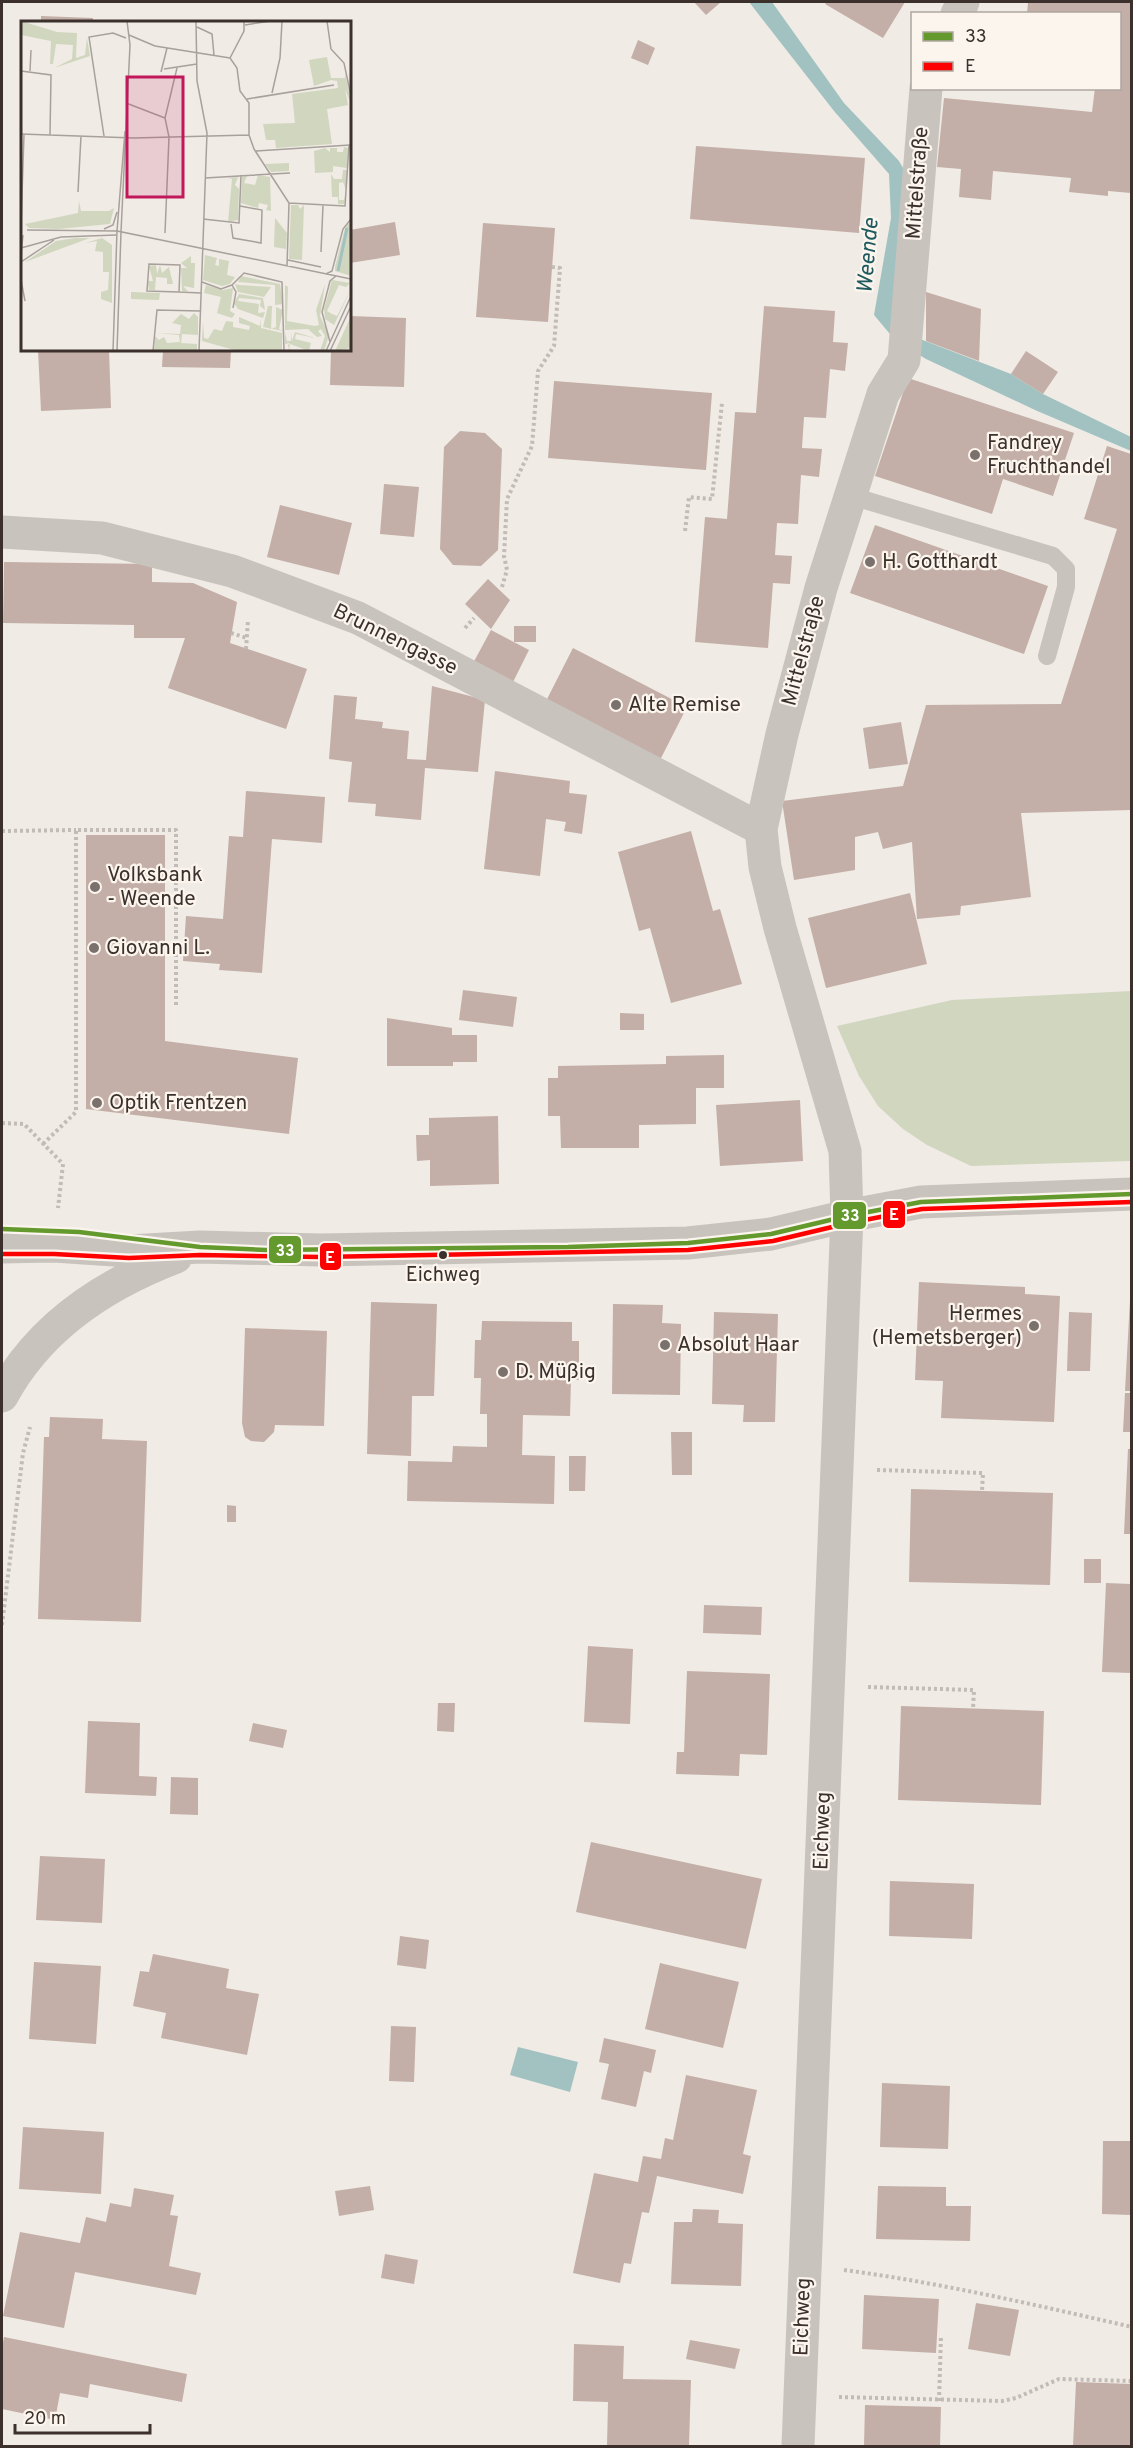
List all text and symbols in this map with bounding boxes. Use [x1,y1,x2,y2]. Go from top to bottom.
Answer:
legend [911,12,1121,90]
inset map [21,21,351,351]
text: 33 [965,26,987,49]
text: E [965,56,976,79]
street label: Mittelstraße [901,126,935,240]
water label: Weende [852,217,886,295]
place label: Fandrey Fruchthandel [987,430,1110,481]
marker: Fandrey Fruchthandel [968,448,982,462]
place label: H. Gotthardt [882,549,998,576]
marker: H. Gotthardt [863,555,877,569]
street label: Mittelstraße [776,593,832,709]
street label: Brunnengasse [328,598,462,682]
place label: Alte Remise [628,692,741,719]
marker: Alte Remise [609,698,623,712]
place label: Volksbank - Weende [107,862,203,913]
marker: Volksbank - Weende [88,880,102,894]
place label: Giovanni L. [106,935,210,962]
marker: Giovanni L. [87,941,101,955]
place label: Optik Frentzen [109,1090,247,1117]
marker: Optik Frentzen [90,1096,104,1110]
line badge: E [882,1200,906,1229]
line badge: 33 [832,1201,867,1230]
text: E [889,1206,899,1226]
text: 33 [840,1207,860,1227]
line badge: 33 [268,1235,302,1264]
text: 33 [275,1242,295,1262]
line badge: E [319,1242,342,1271]
text: E [325,1249,335,1269]
marker: Eichweg [437,1249,449,1261]
place label: Eichweg [406,1263,480,1289]
place label: Hermes (Hemetsberger) [872,1301,1022,1352]
marker: Hermes (Hemetsberger) [1027,1319,1041,1333]
place label: Absolut Haar [677,1332,799,1359]
marker: Absolut Haar [658,1338,672,1352]
place label: D. Müßig [515,1359,596,1386]
marker: D. Müßig [496,1365,510,1379]
street label: Eichweg [808,1791,838,1871]
street label: Eichweg [788,2277,818,2357]
scale bar [15,2397,150,2435]
text: 20 m [24,2408,66,2431]

